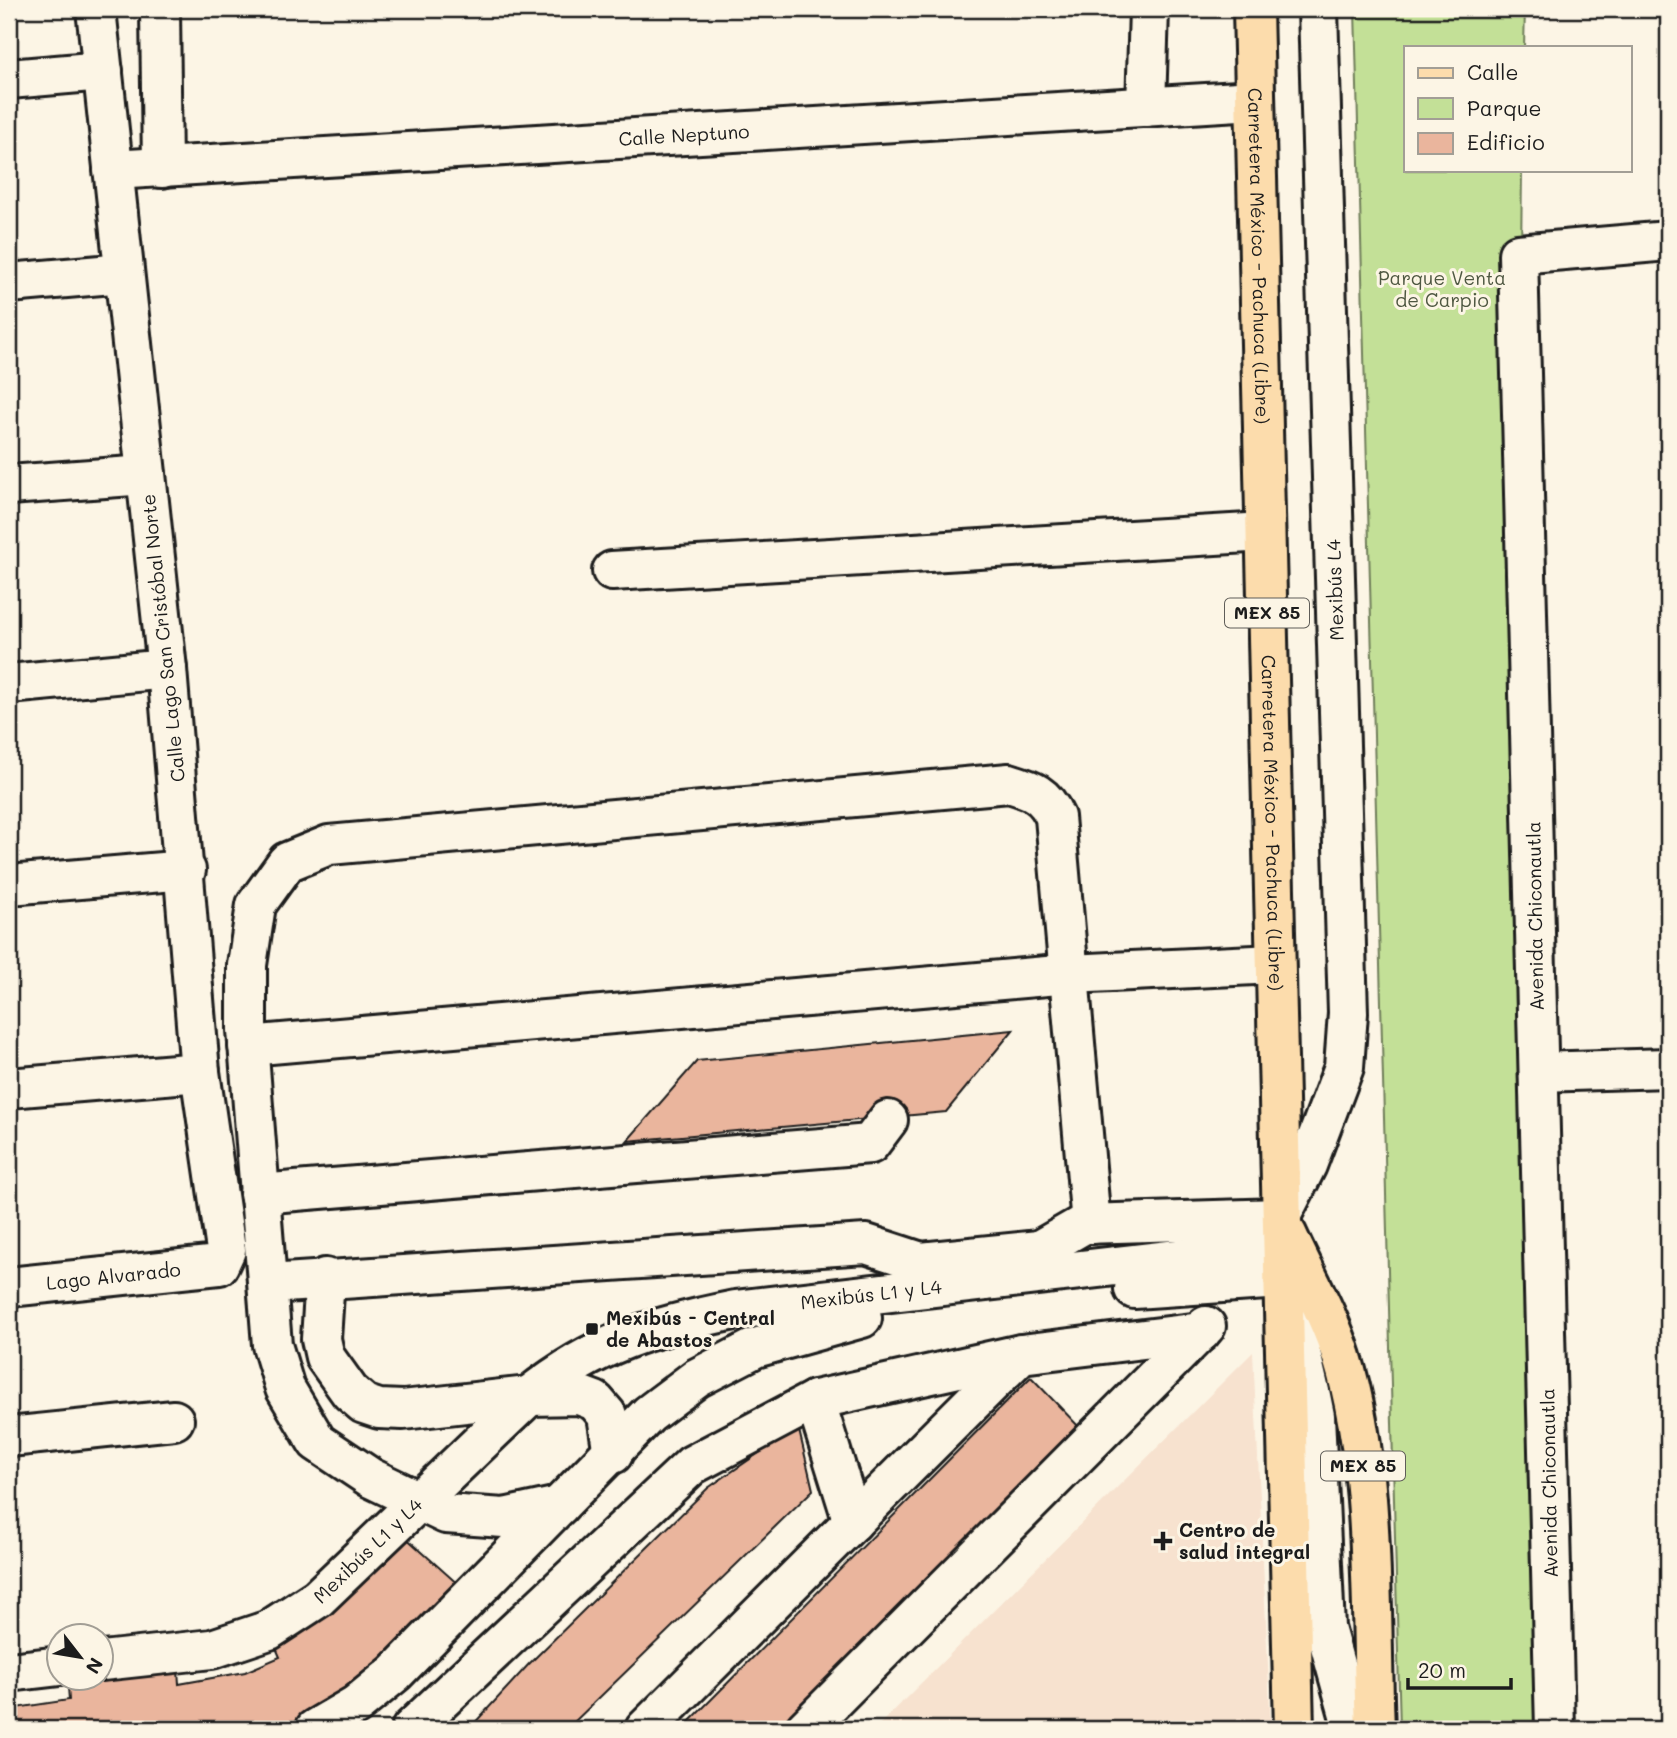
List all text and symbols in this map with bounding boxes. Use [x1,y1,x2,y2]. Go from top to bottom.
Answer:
legend [1404,46,1632,172]
text: Calle [1467,58,1519,85]
street label: Carretera México - Pachuca (Libre) [1243,88,1276,424]
text: Parque [1467,94,1541,121]
street label: Calle Neptuno [618,118,750,151]
text: Edificio [1467,128,1545,155]
park label: Parque Venta de Carpio [1378,265,1506,312]
street label: Calle Lago San Cristóbal Norte [135,493,190,783]
street label: Mexibús L4 [1320,539,1349,641]
road number: MEX 85 [1225,598,1309,628]
street label: Carretera México - Pachuca (Libre) [1256,654,1289,991]
street label: Avenida Chiconautla [1520,821,1549,1011]
street label: Lago Alvarado [45,1256,182,1295]
street label: Mexibús L1 y L4 [799,1273,943,1314]
place label: Mexibús - Central de Abastos [606,1305,775,1352]
marker: Mexibús - Central de Abastos [584,1321,600,1337]
street label: Avenida Chiconautla [1534,1388,1563,1578]
road number: MEX 85 [1321,1451,1405,1480]
street label: Mexibús L1 y L4 [307,1492,427,1608]
place label: Centro de salud integral [1179,1517,1310,1564]
marker: Centro de salud integral [1153,1531,1173,1551]
north arrow [46,1622,116,1692]
scale bar [1408,1647,1511,1691]
text: N [81,1653,109,1679]
text: 20 m [1418,1656,1466,1683]

